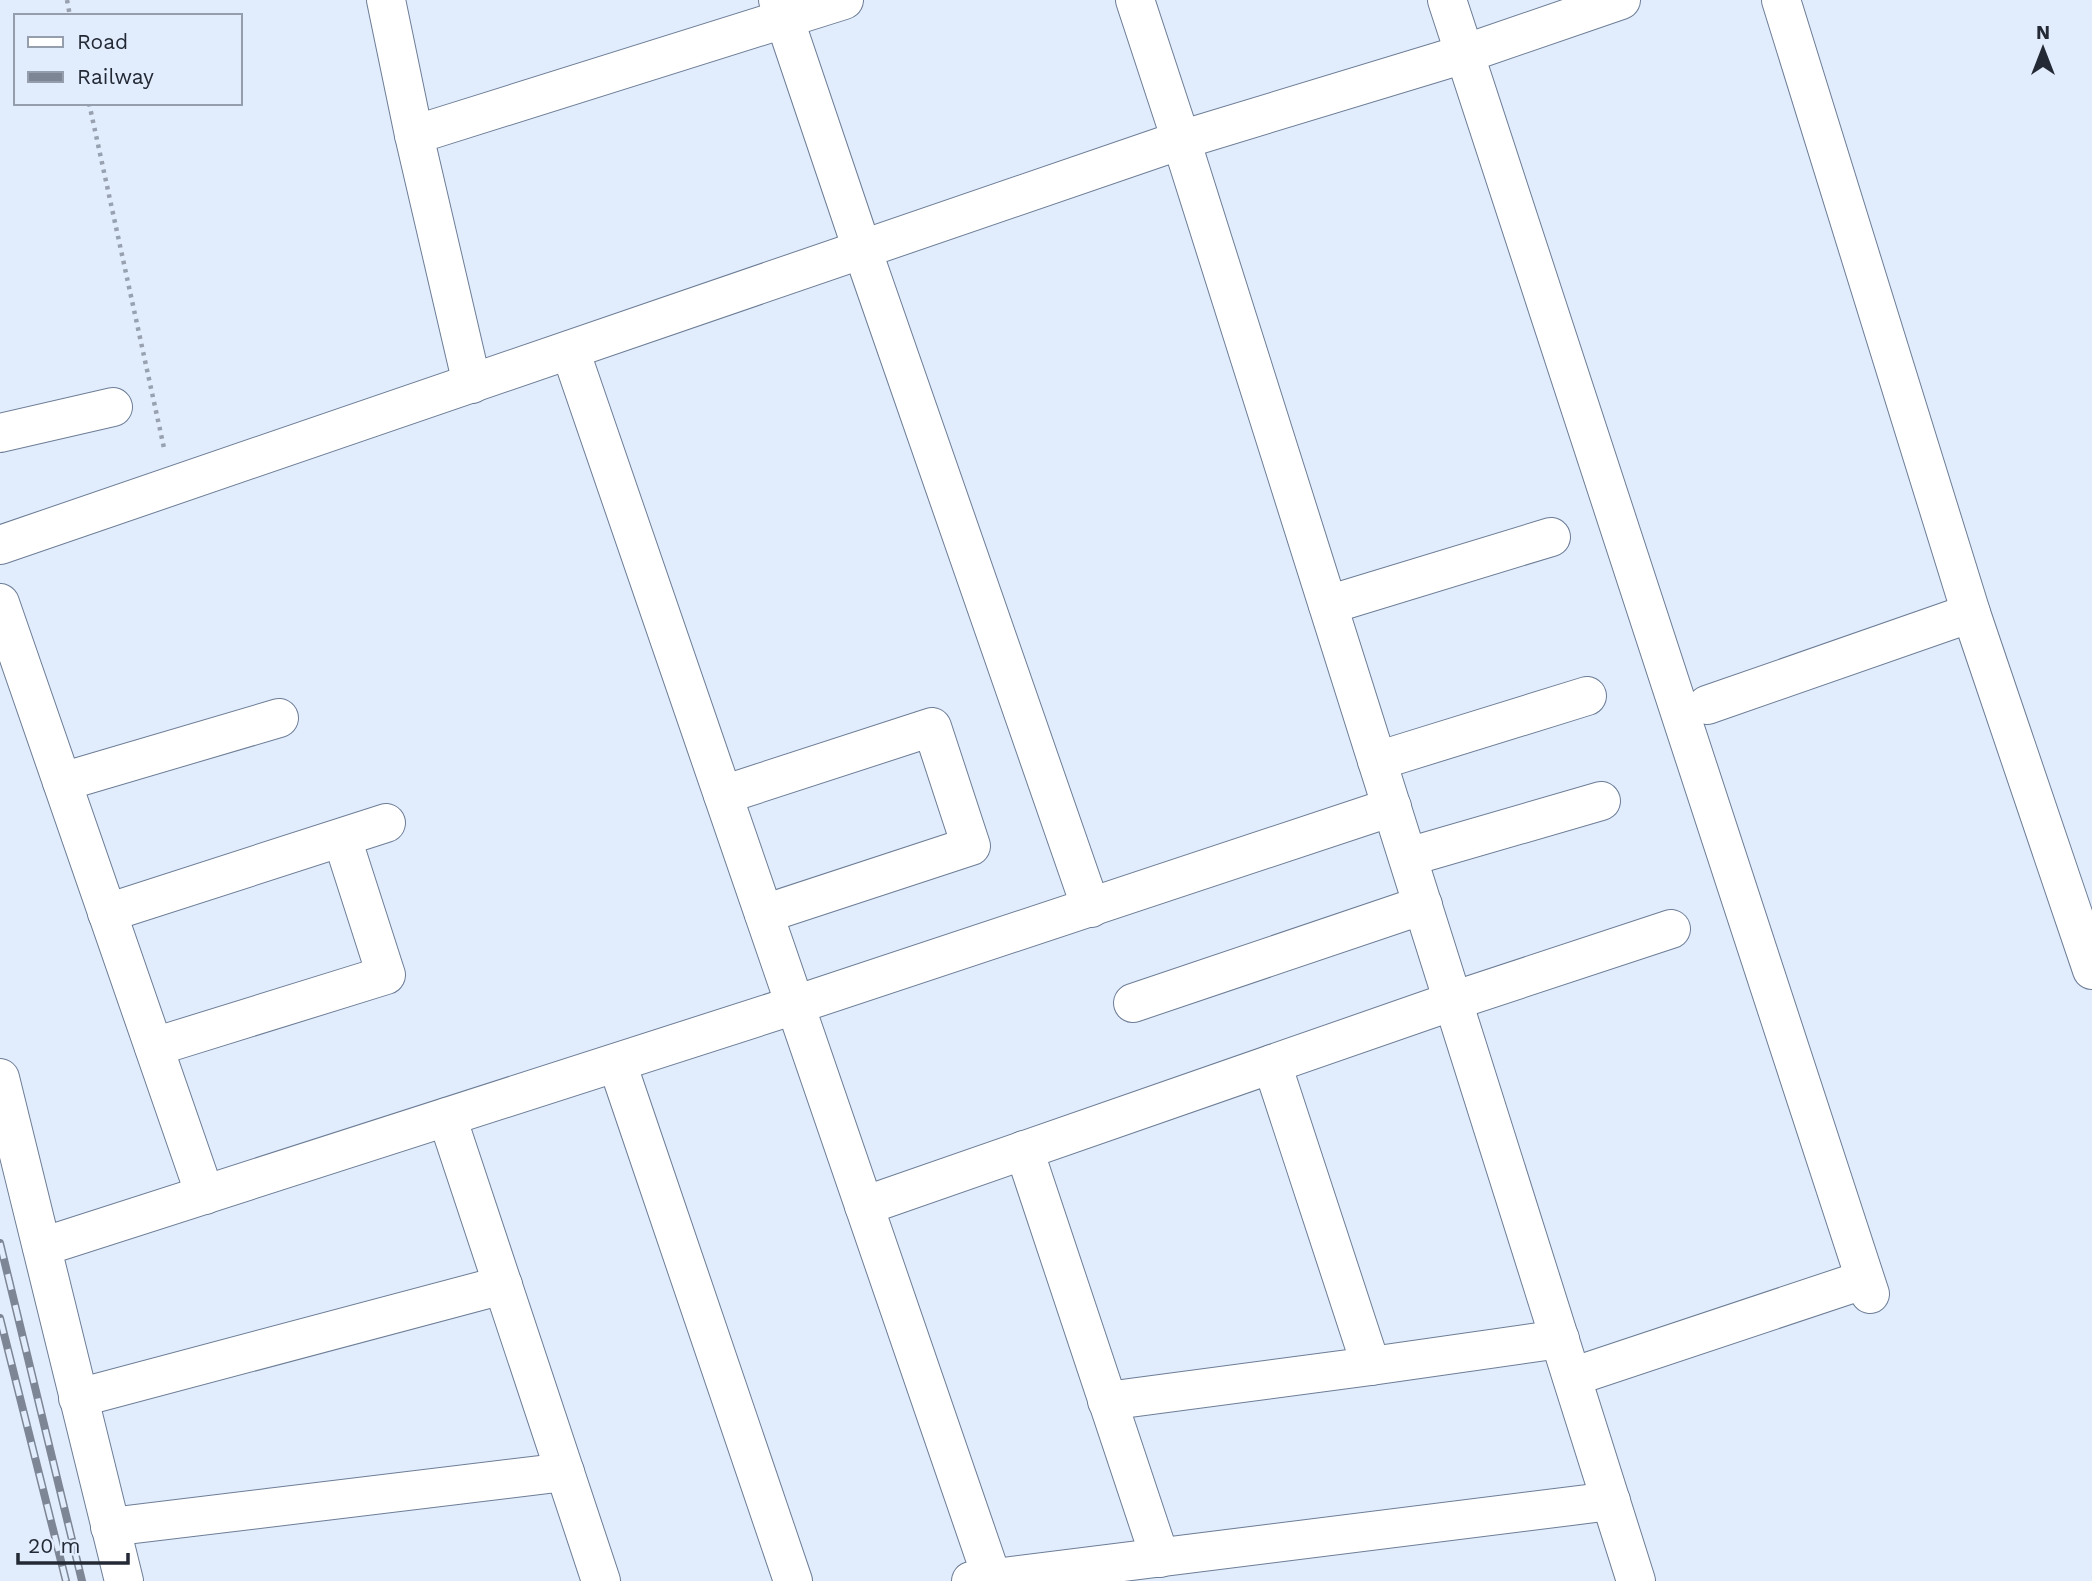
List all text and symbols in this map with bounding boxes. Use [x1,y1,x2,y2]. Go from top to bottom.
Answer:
legend [14,14,242,105]
north arrow [2008,14,2078,84]
text: N [2036,21,2050,44]
text: Road [77,29,128,54]
text: Railway [77,64,154,89]
scale bar [18,1522,128,1566]
text: 20 m [28,1533,80,1558]

